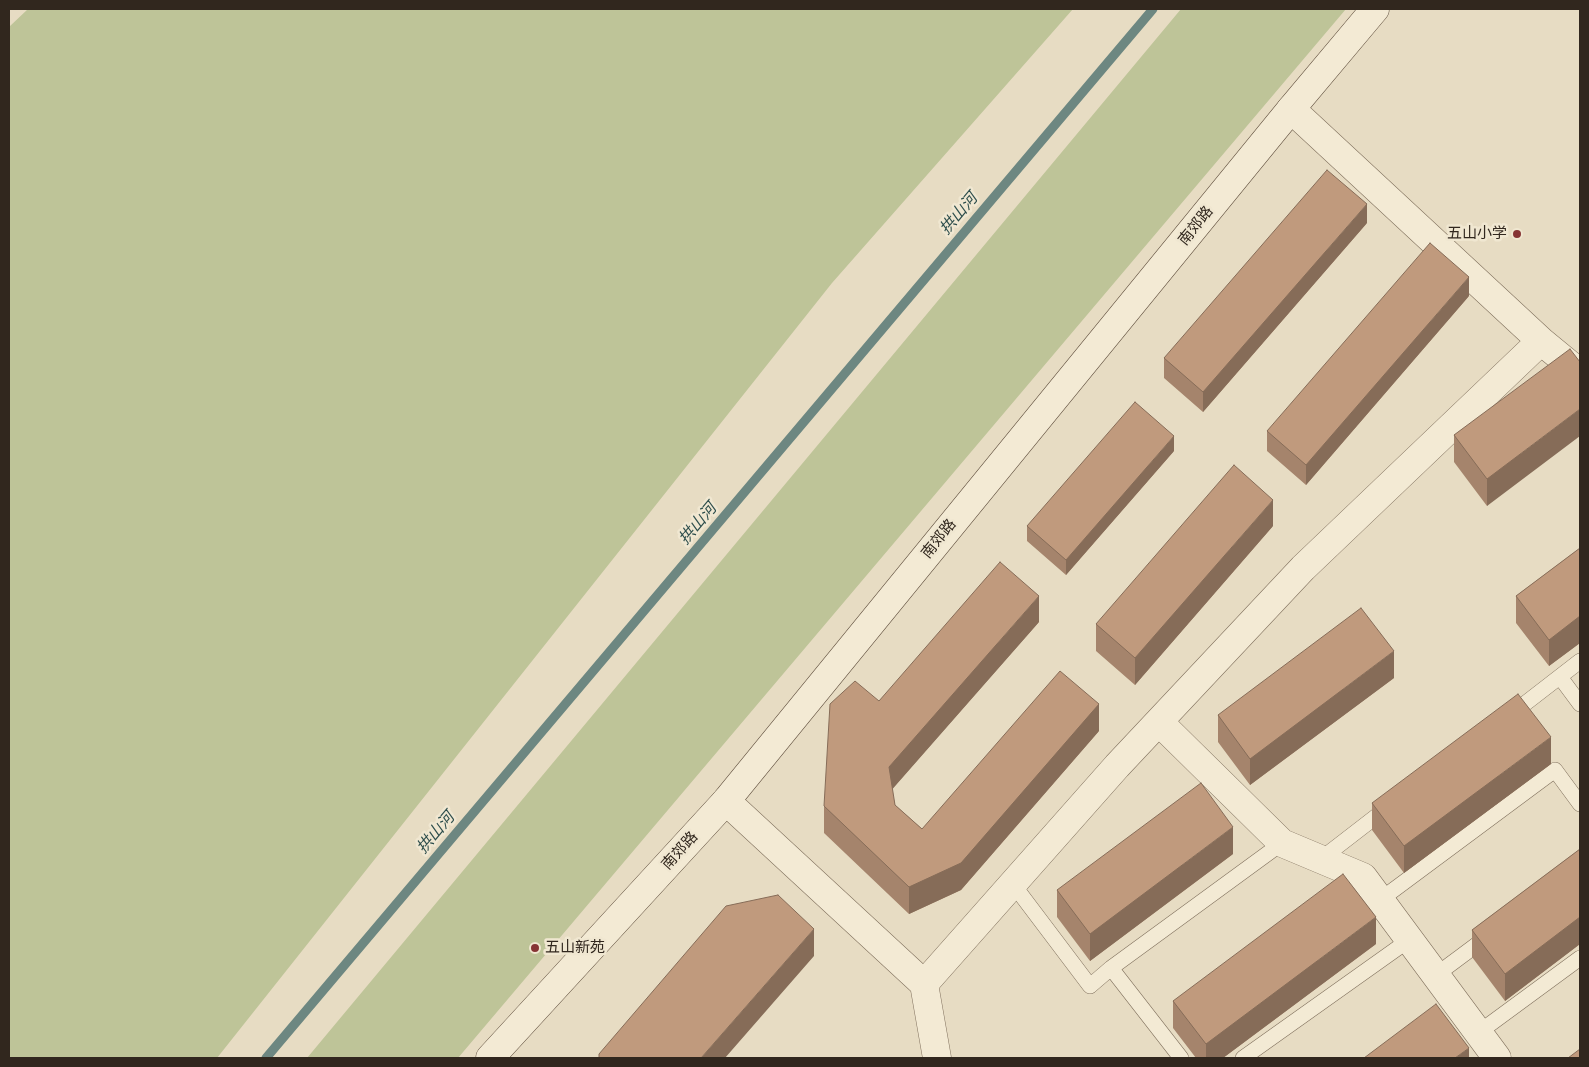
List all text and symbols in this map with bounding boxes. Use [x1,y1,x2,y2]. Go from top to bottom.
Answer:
water label: 拱山河 [936,189,982,239]
street label: 南郊路 [1175,203,1217,249]
place label: 五山小学 [1447,225,1507,243]
marker: 五山小学 [1511,228,1523,240]
water label: 拱山河 [675,499,721,549]
street label: 南郊路 [918,516,960,562]
water label: 拱山河 [413,808,459,858]
street label: 南郊路 [658,828,702,874]
place label: 五山新苑 [545,939,605,957]
marker: 五山新苑 [529,942,541,954]

